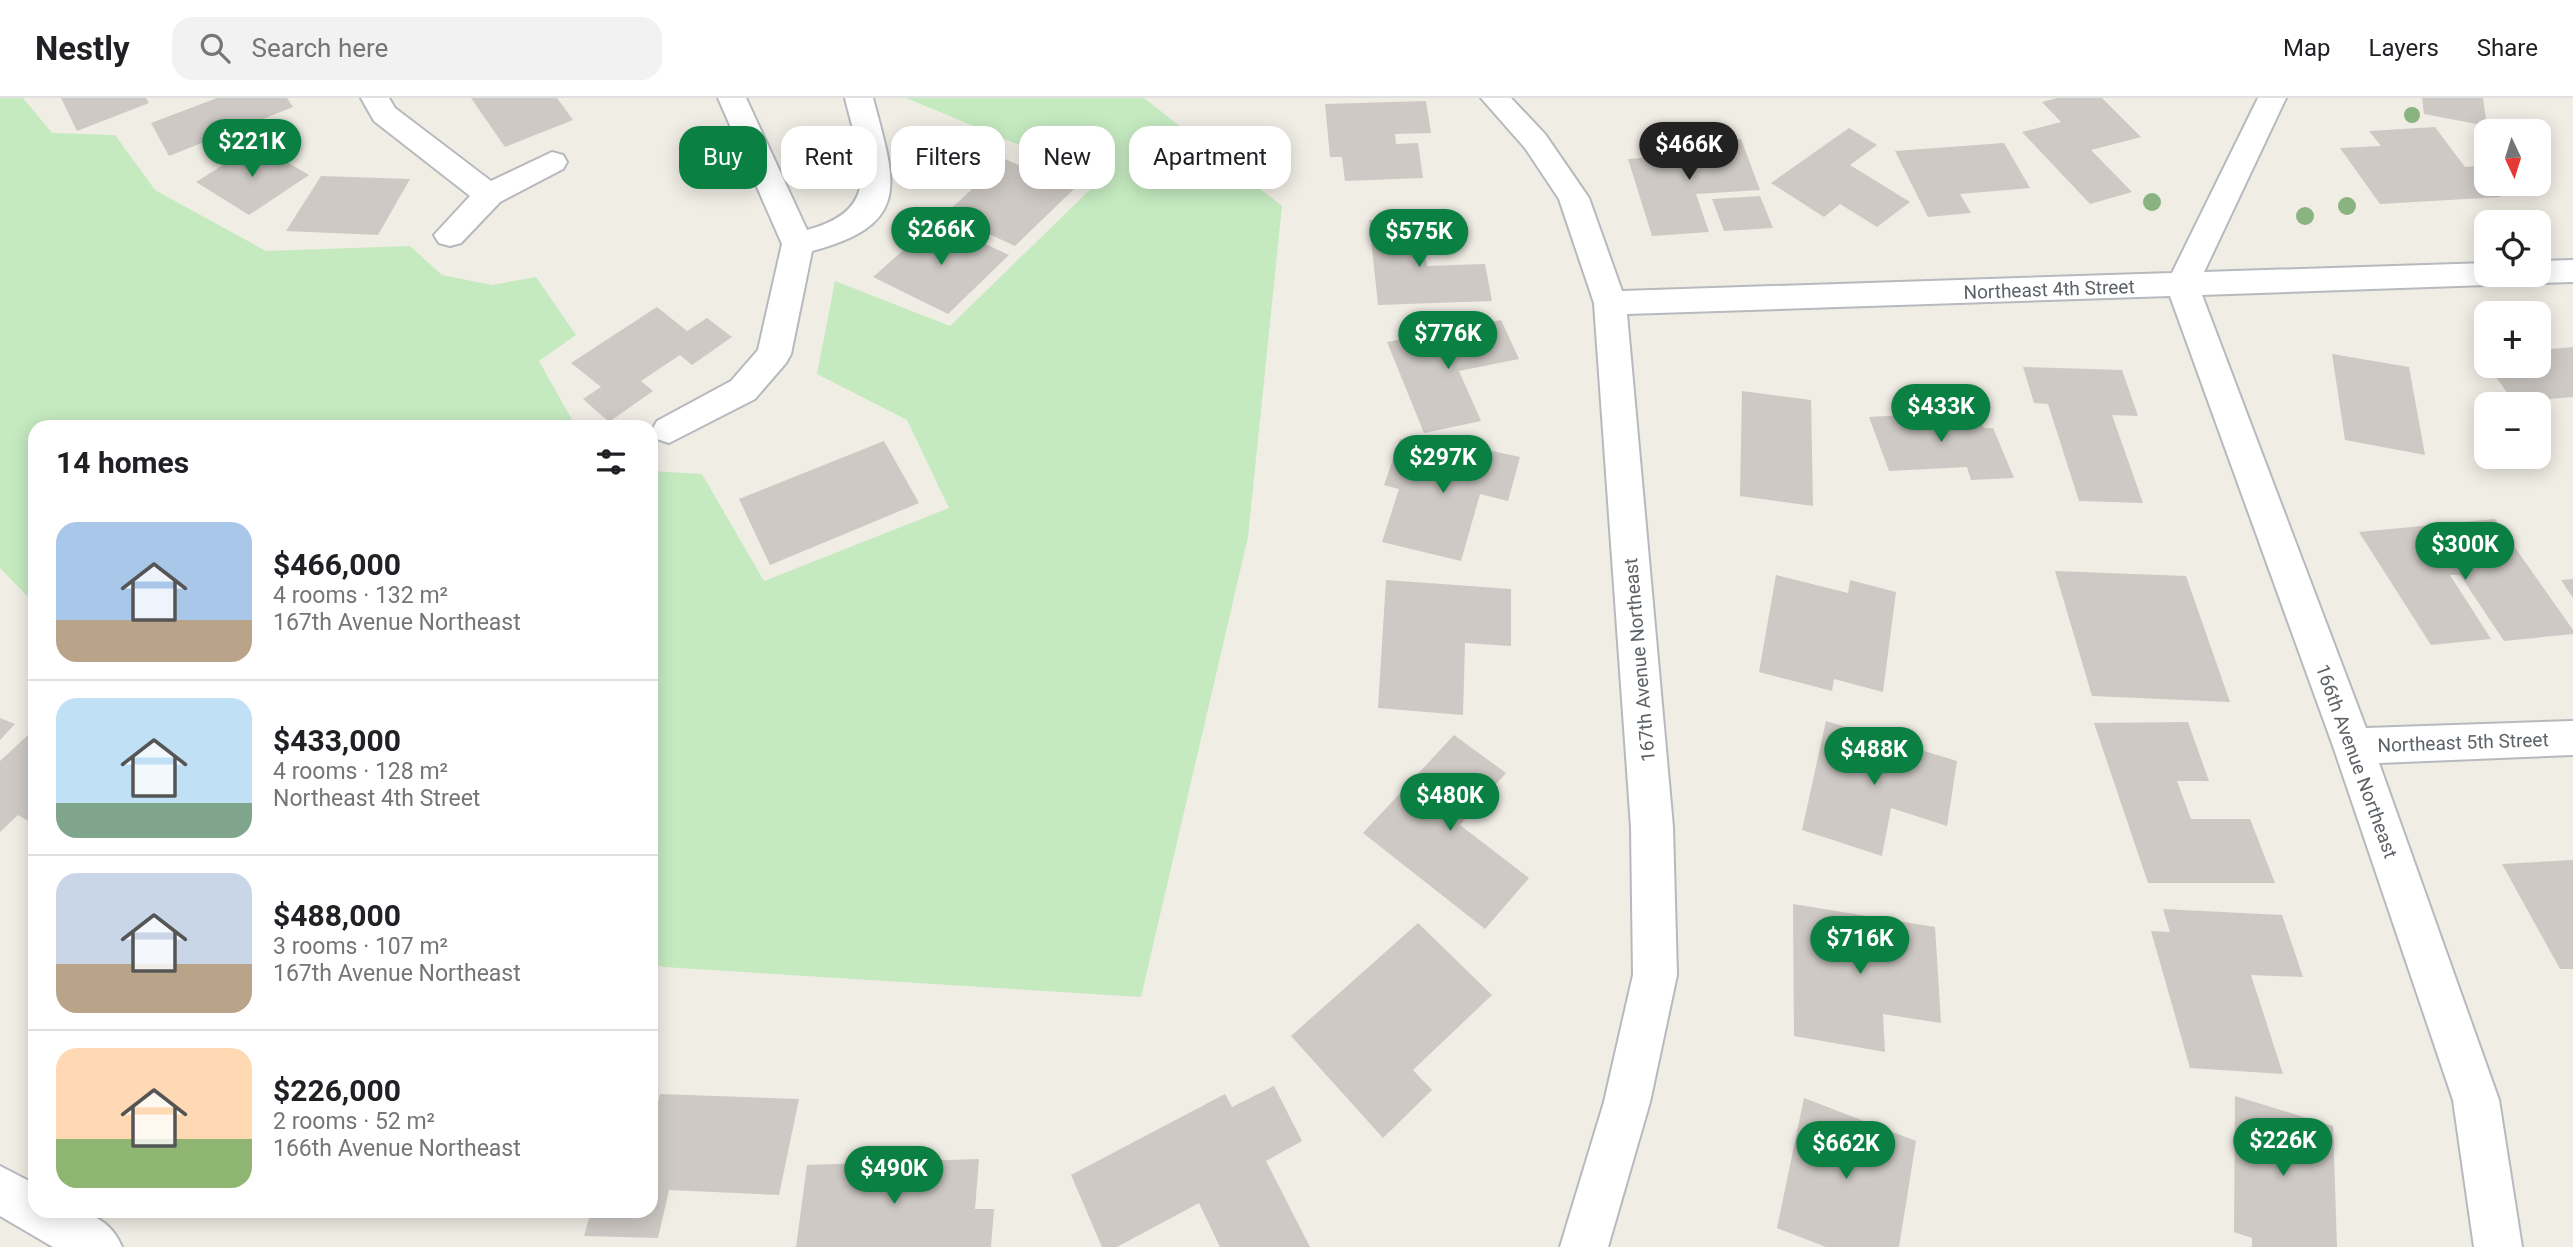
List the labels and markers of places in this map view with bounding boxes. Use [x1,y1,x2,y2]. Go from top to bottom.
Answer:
pin: $221K [203,120,301,179]
pin: $466K [1640,122,1738,182]
pin: $266K [892,208,990,267]
pin: $575K [1370,209,1468,269]
pin: $776K [1399,312,1497,371]
pin: $433K [1892,384,1990,444]
pin: $297K [1394,436,1492,495]
pin: $300K [2416,522,2514,582]
pin: $488K [1825,728,1923,787]
pin: $480K [1401,774,1499,833]
pin: $716K [1811,916,1909,976]
pin: $226K [2234,1118,2332,1178]
pin: $662K [1797,1122,1895,1181]
pin: $490K [845,1146,943,1206]

